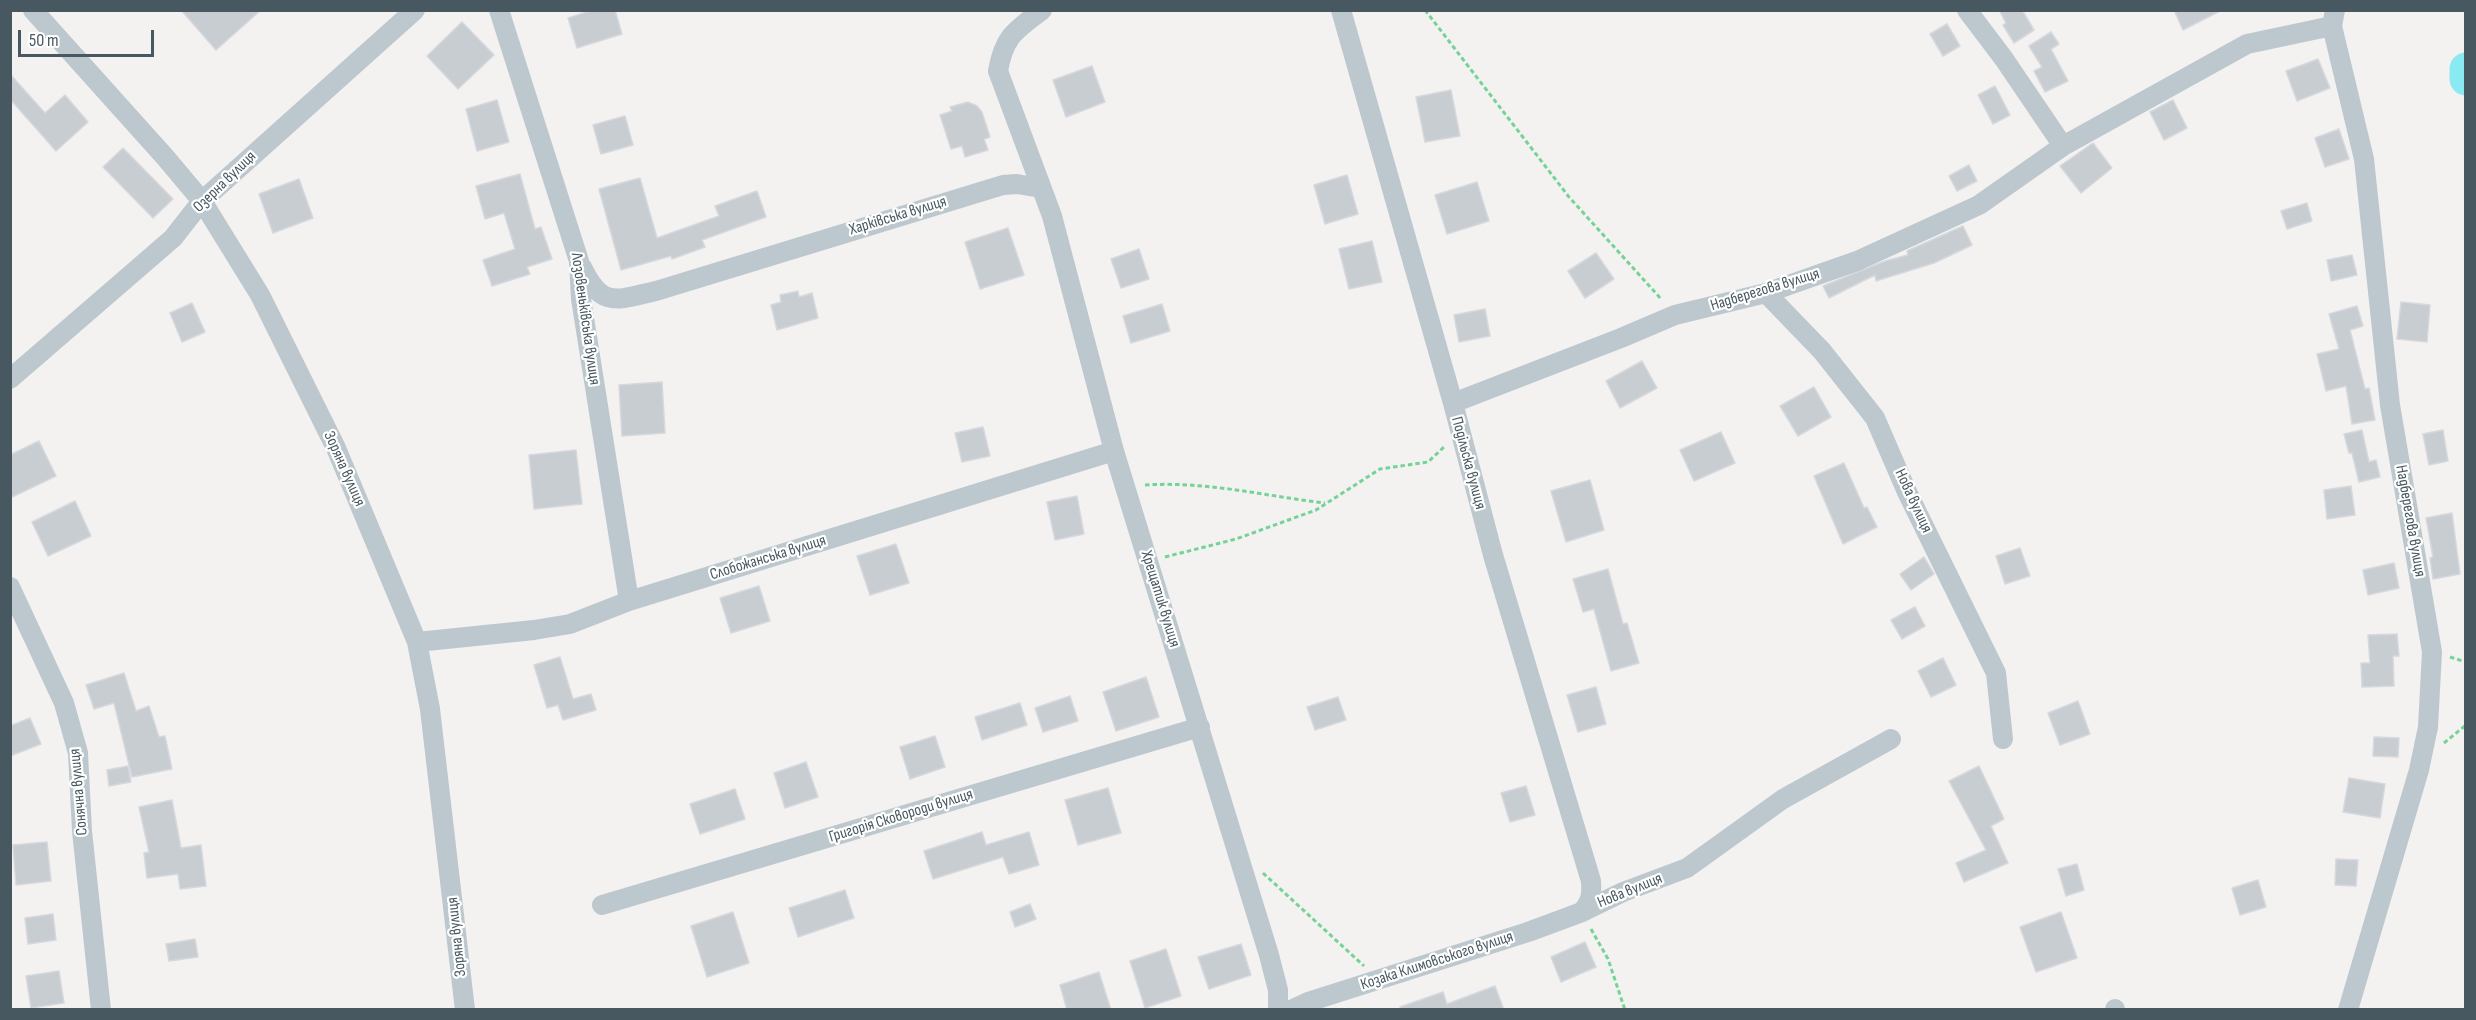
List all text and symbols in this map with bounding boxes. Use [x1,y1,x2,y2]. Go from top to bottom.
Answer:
scale bar [21,18,158,56]
text: 50 m [29,30,59,51]
street label: Озерна вулиця [190,147,260,217]
street label: Харківська вулиця [847,192,949,240]
street label: Лозовеньківська вулиця [566,252,604,386]
street label: Надберегова вулиця [1708,264,1822,316]
street label: Подільска вулиця [1446,415,1490,511]
street label: Зоряна вулиця [319,429,369,509]
street label: Надберегова вулиця [2391,464,2429,578]
street label: Нова вулиця [1890,466,1936,536]
street label: Слобожанська вулиця [708,531,828,585]
street label: Хрещатик вулиця [1136,548,1184,650]
street label: Сонячна вулиця [66,748,92,836]
street label: Григорія Сковороди вулиця [827,785,975,847]
street label: Нова вулиця [1595,869,1665,913]
street label: Зоряна вулиця [443,896,471,978]
street label: Козака Климовського вулиця [1358,927,1516,995]

